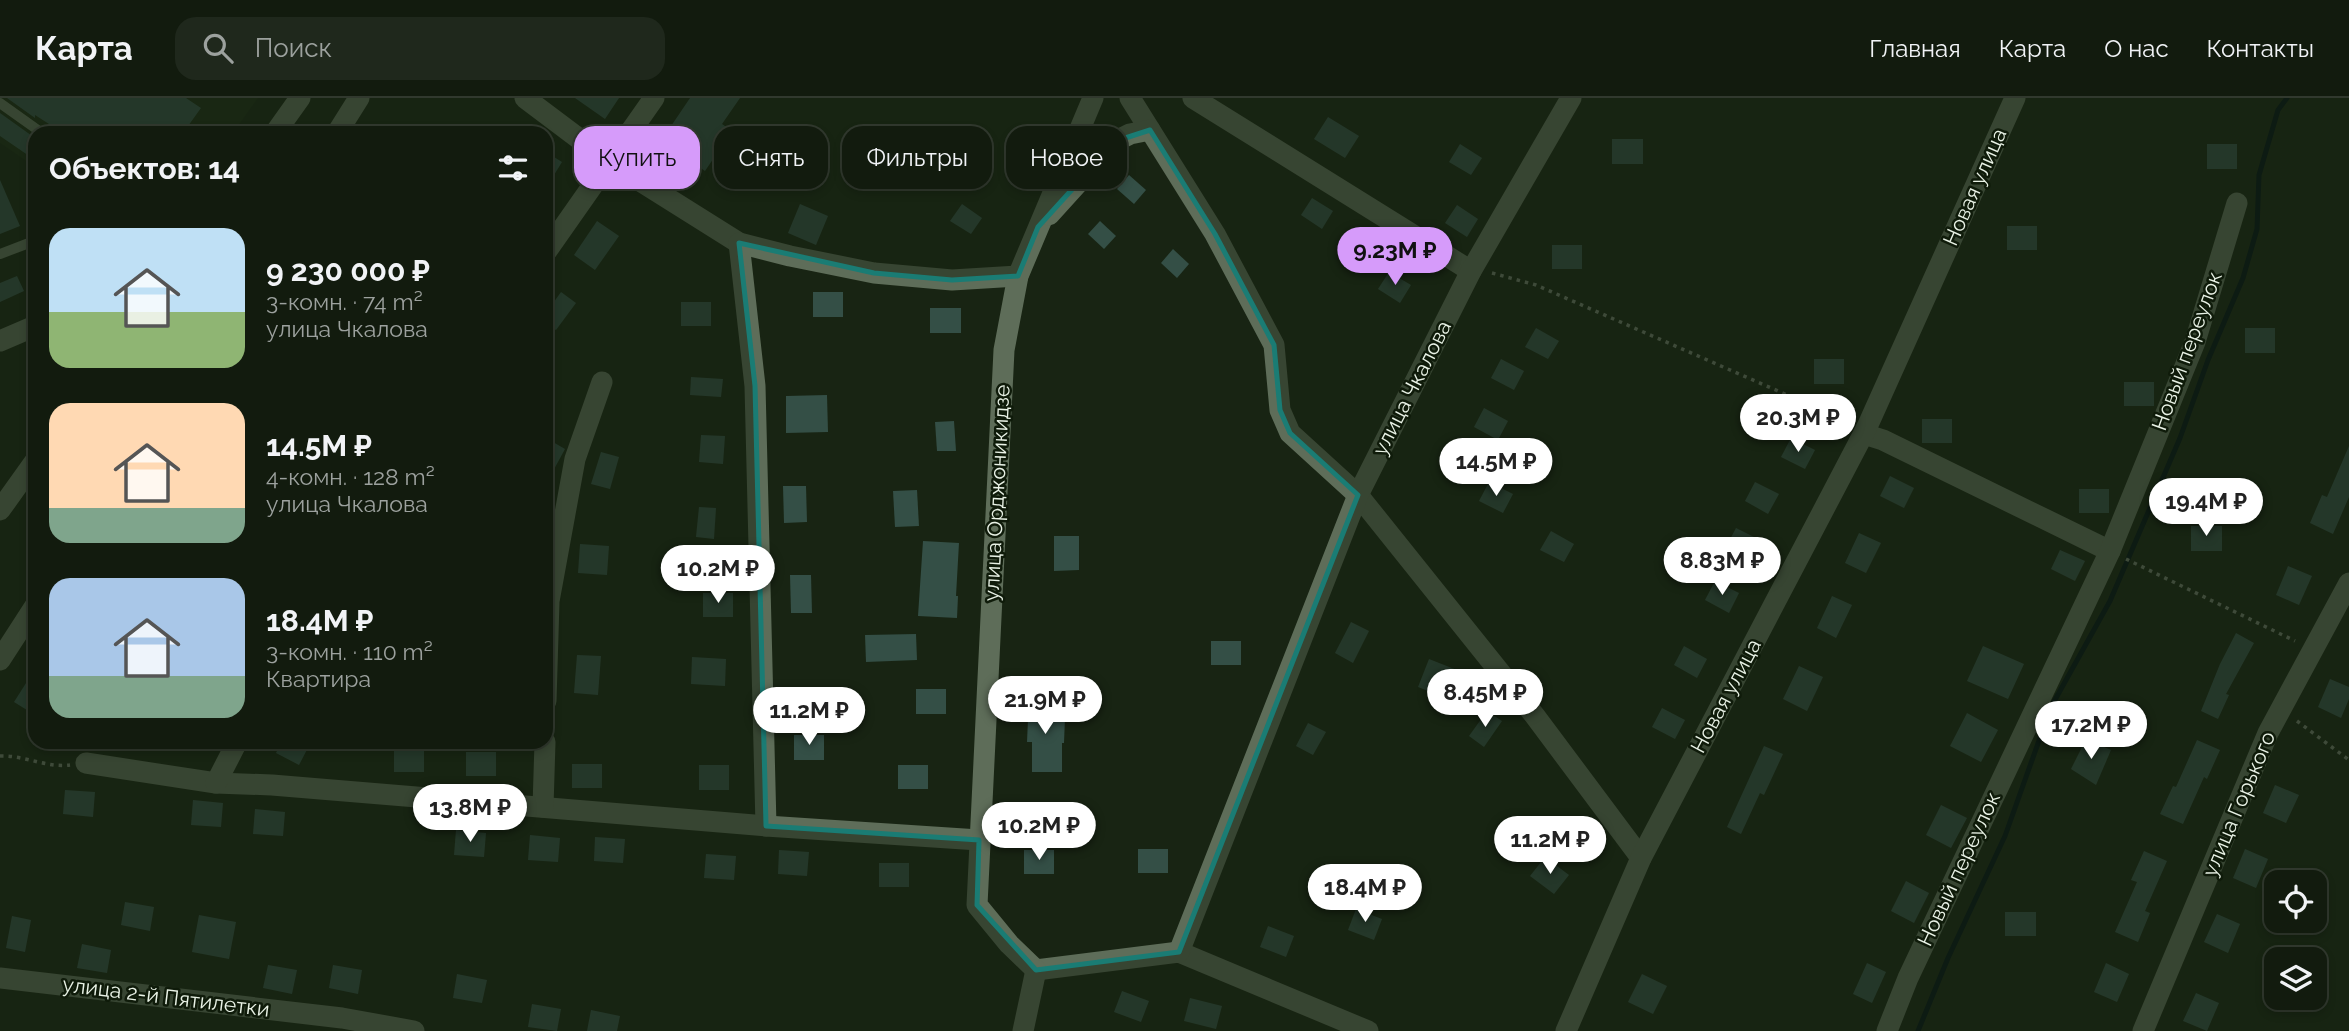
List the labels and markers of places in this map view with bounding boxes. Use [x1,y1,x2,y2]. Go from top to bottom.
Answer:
pin: 9.23M ₽ [1330,228,1460,287]
pin: 20.3M ₽ [1733,394,1863,454]
pin: 14.5M ₽ [1431,438,1561,498]
pin: 19.4M ₽ [2141,478,2271,538]
pin: 8.83M ₽ [1657,538,1787,597]
pin: 10.2M ₽ [653,546,783,605]
pin: 8.45M ₽ [1420,670,1550,729]
pin: 21.9M ₽ [980,676,1110,736]
pin: 11.2M ₽ [744,688,874,747]
pin: 17.2M ₽ [2026,702,2156,761]
pin: 13.8M ₽ [405,784,535,844]
pin: 10.2M ₽ [974,802,1104,862]
pin: 11.2M ₽ [1485,816,1615,876]
pin: 18.4M ₽ [1300,864,1430,924]

